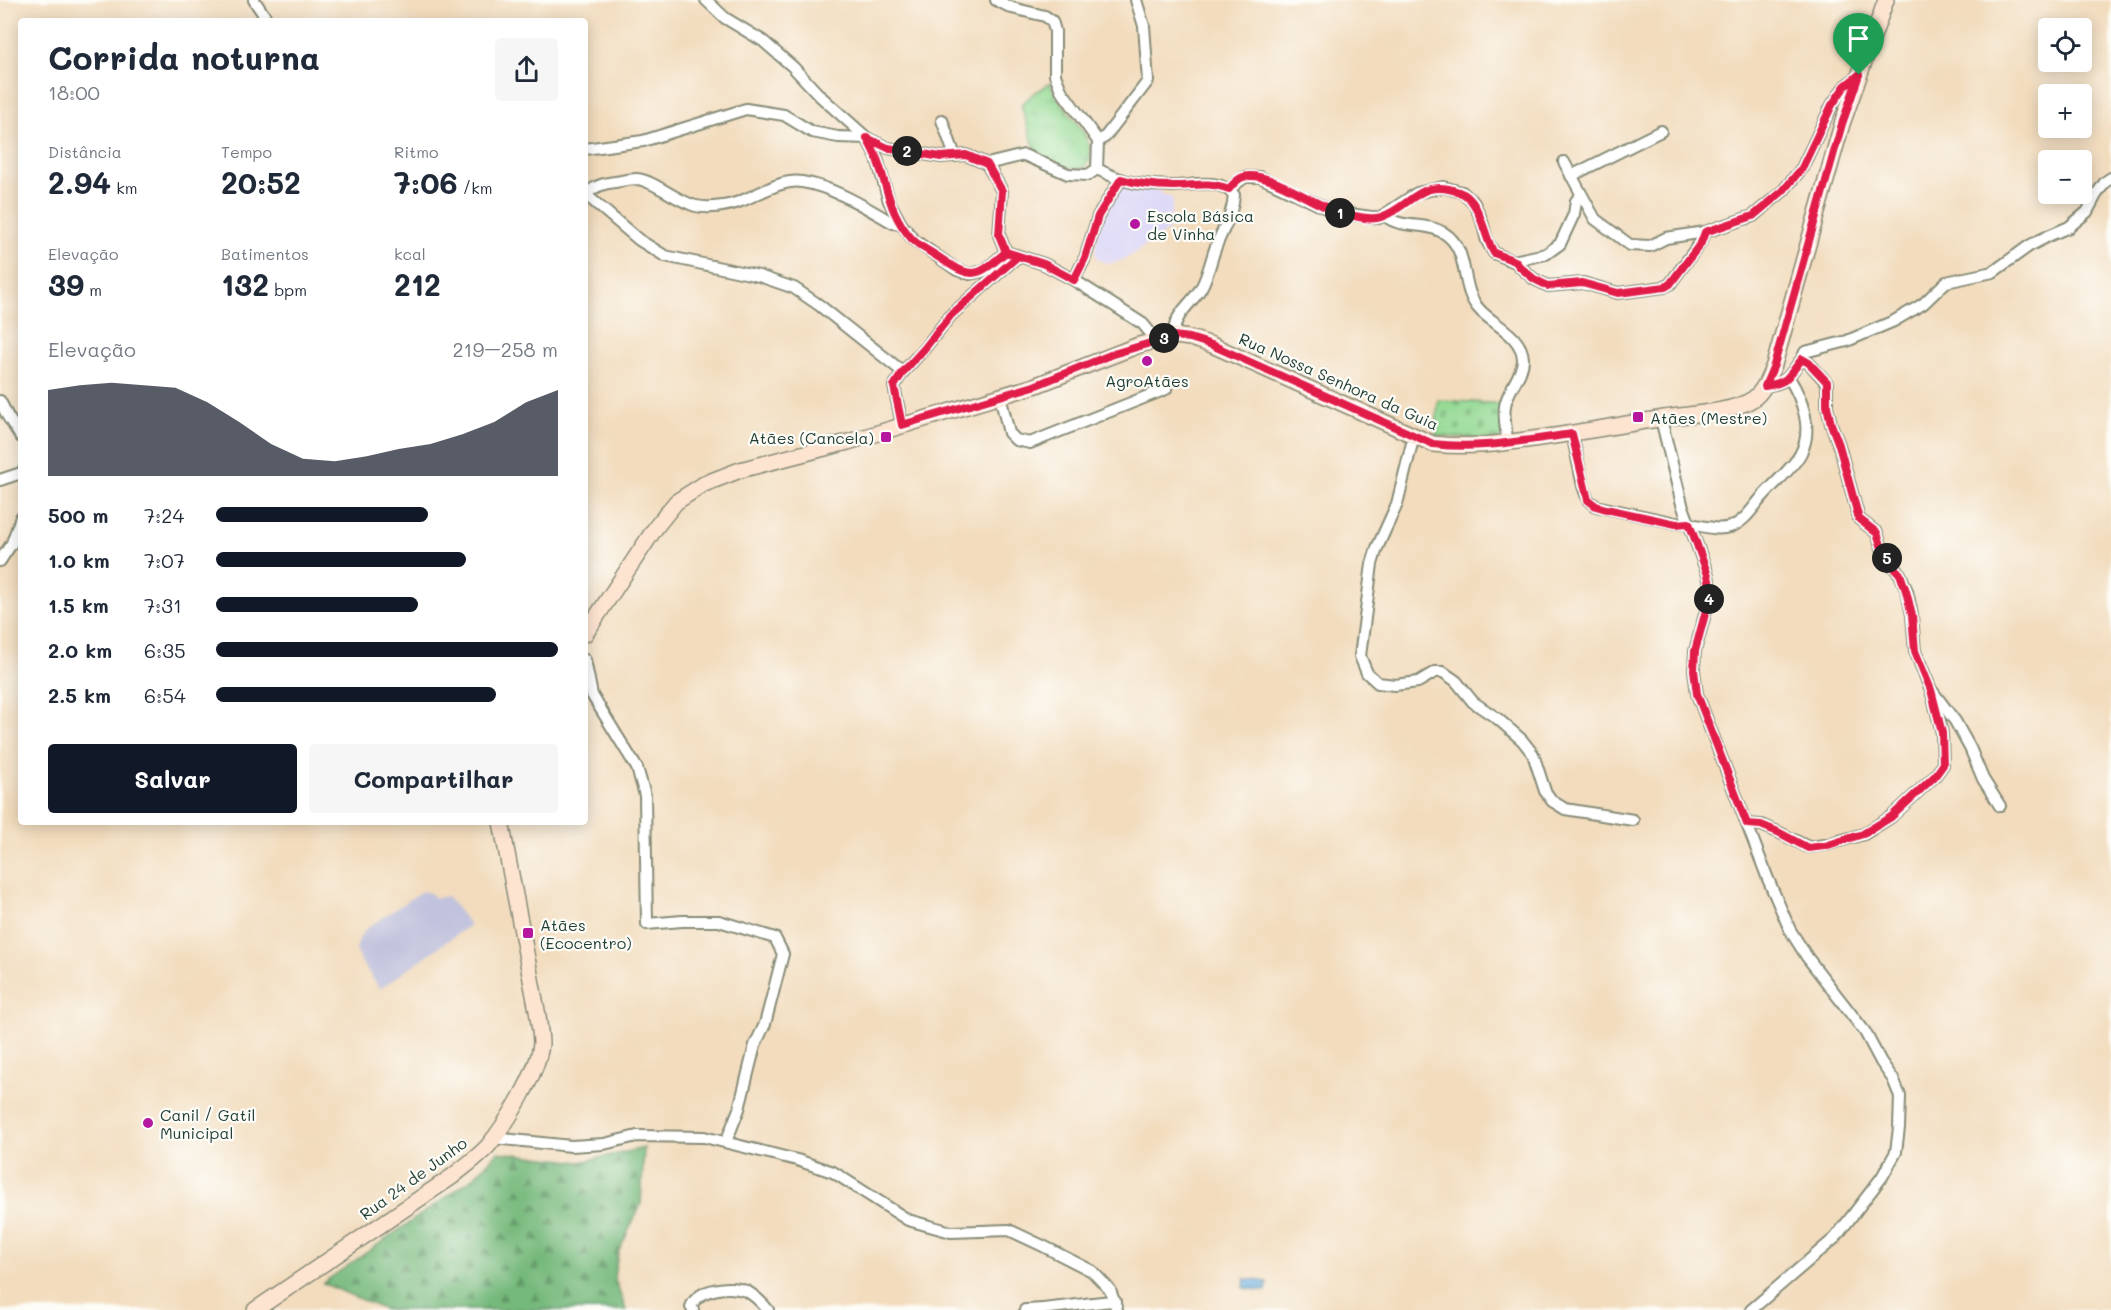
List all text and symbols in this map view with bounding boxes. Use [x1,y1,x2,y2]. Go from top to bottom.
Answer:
pin [1833,13,1884,75]
map controls [2038,18,2092,204]
button: locate [2038,18,2092,72]
icon: arrive [1842,22,1875,55]
text: Corrida noturna [48,35,320,78]
button: share [495,38,558,101]
text: 18:00 [48,79,100,105]
button: + [2038,84,2092,138]
pin: 2 [892,136,922,166]
text: 2 [903,140,911,161]
text: Distância [48,141,122,162]
text: Tempo [221,141,272,162]
text: Ritmo [394,141,438,162]
button: − [2038,150,2092,204]
text: 2.94 [48,162,111,202]
text: 20:52 [221,162,301,202]
text: 7:06 [394,162,458,202]
text: km [111,177,137,198]
text: /km [458,177,492,198]
pin: 1 [1325,198,1355,228]
text: 1 [1336,202,1344,223]
place label: Escola Básica de Vinha [1147,205,1254,244]
marker: Escola Básica de Vinha [1128,217,1142,231]
text: Elevação [48,243,118,264]
text: Batimentos [221,243,309,264]
text: kcal [394,243,426,264]
text: 39 [48,264,84,304]
text: 132 [221,264,269,304]
text: 212 [394,264,441,304]
text: m [84,279,102,300]
text: bpm [269,279,307,300]
pin: 3 [1149,323,1179,353]
text: 3 [1159,327,1169,348]
street label: Rua Nossa Senhora da Guia [1236,327,1442,435]
text: Elevação [48,336,136,362]
text: 219–258 m [452,336,558,362]
marker: AgroAtães [1140,354,1154,368]
place label: AgroAtães [1105,370,1189,391]
place label: Atães (Mestre) [1650,407,1767,428]
marker: Atães (Mestre) [1631,410,1645,424]
place label: Atães (Cancela) [749,427,874,448]
marker: Atães (Cancela) [879,430,893,444]
text: 500 m [48,502,108,528]
text: 7:24 [144,502,184,528]
pin: 5 [1872,543,1902,573]
text: 1.0 km [48,547,110,573]
text: 7:07 [144,547,185,573]
text: 5 [1882,547,1892,568]
pin: 4 [1694,584,1724,614]
text: 4 [1704,588,1714,609]
text: 1.5 km [48,592,109,618]
text: 7:31 [144,592,182,618]
text: 2.0 km [48,637,112,663]
text: 6:35 [144,637,186,663]
text: 2.5 km [48,682,111,708]
text: 6:54 [144,682,186,708]
button: Salvar [48,744,297,813]
button: Compartilhar [309,744,558,813]
place label: Atães (Ecocentro) [540,914,632,953]
marker: Atães (Ecocentro) [521,926,535,940]
place label: Canil / Gatil Municipal [160,1104,256,1143]
marker: Canil / Gatil Municipal [141,1116,155,1130]
street label: Rua 24 de Junho [355,1132,471,1224]

